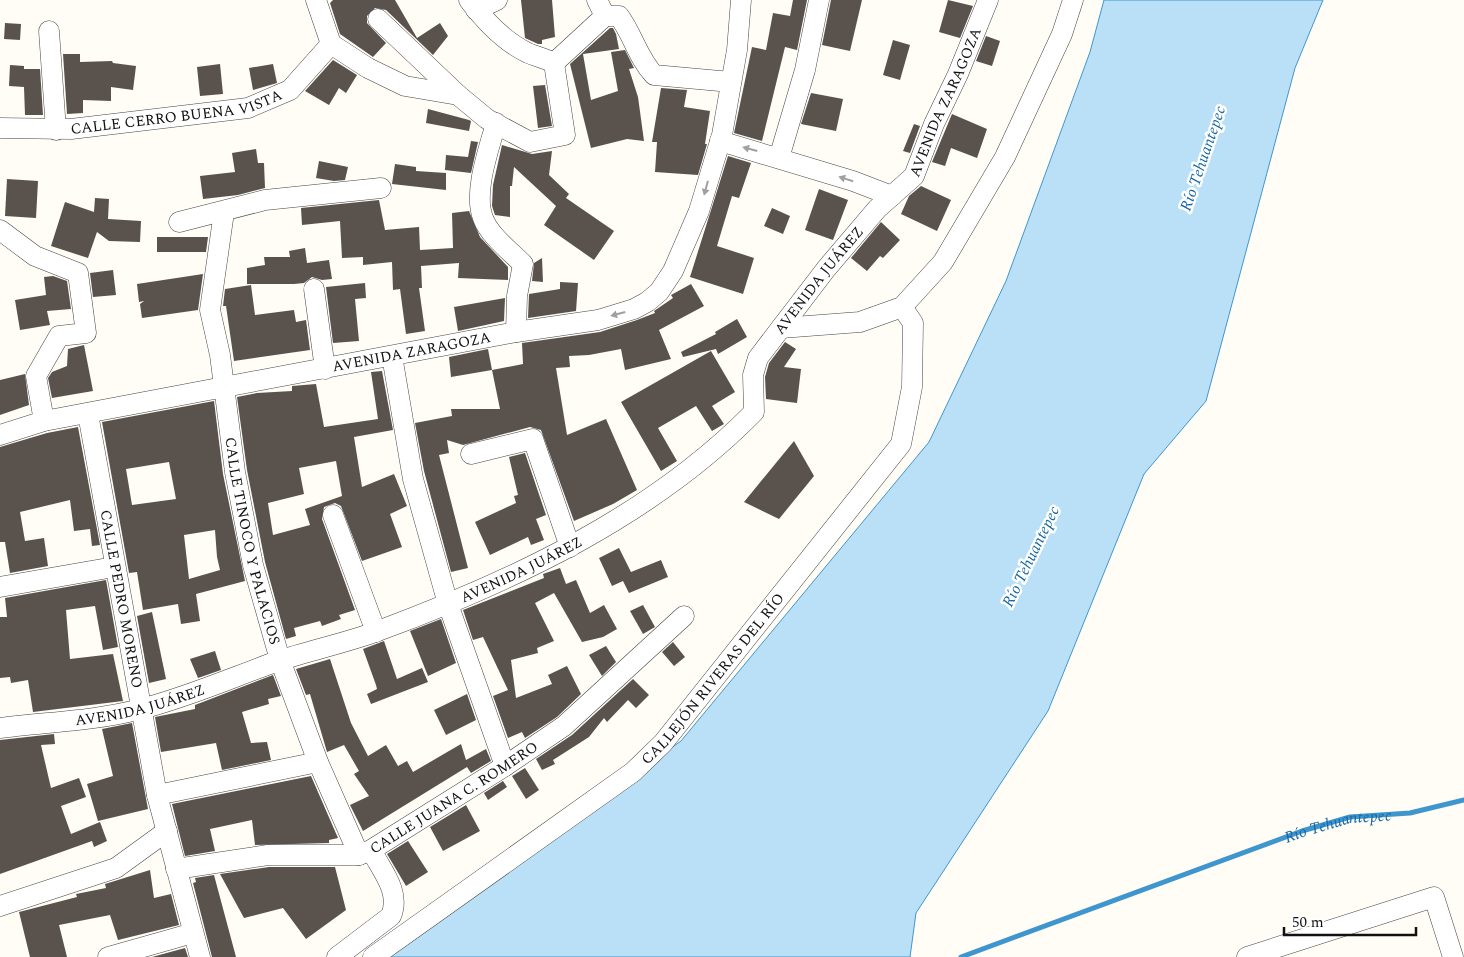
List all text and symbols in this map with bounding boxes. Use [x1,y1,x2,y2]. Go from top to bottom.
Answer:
street label: AVENIDA ZARAGOZA [904,24,988,181]
street label: CALLE CERRO BUENA VISTA [69,84,286,141]
water label: Río Tehuantepec [1174,102,1232,214]
one-way arrow [742,145,757,153]
one-way arrow [839,174,854,182]
one-way arrow [701,180,709,195]
street label: AVENIDA JUÁREZ [769,221,869,340]
one-way arrow [610,310,625,318]
street label: AVENIDA ZARAGOZA [330,326,493,378]
street label: CALLE TINOCO Y PALACIOS [219,436,286,647]
water label: Río Tehuantepec [996,502,1066,611]
street label: CALLE PEDRO MORENO [94,508,148,690]
street label: AVENIDA JUÁREZ [457,531,587,609]
street label: CALLEJÓN RIVERAS DEL RÍO [636,588,790,770]
street label: AVENIDA JUÁREZ [74,679,208,732]
street label: CALLE JUANA C. ROMERO [365,736,543,860]
water label: Río Tehuantepec [1281,803,1392,850]
scale bar [1284,904,1416,936]
text: 50 m [1292,911,1324,934]

